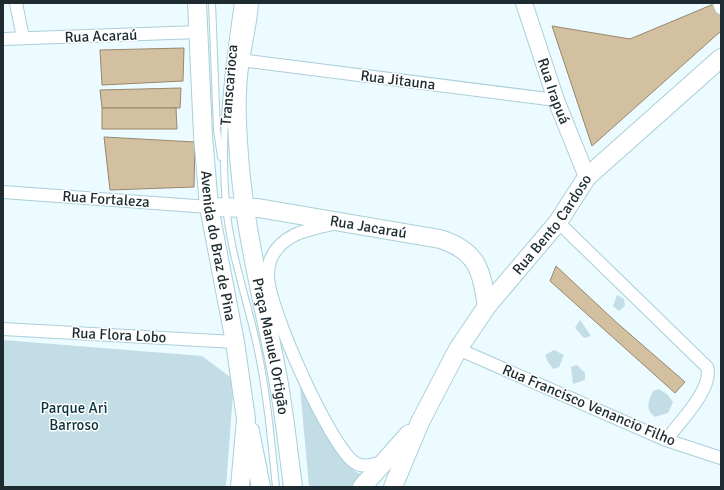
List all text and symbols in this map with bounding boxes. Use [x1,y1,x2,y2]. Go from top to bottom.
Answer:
street label: Rua Acaraú [64,26,138,46]
street label: Transcarioca [216,44,242,126]
street label: Rua Irapuá [534,56,574,127]
street label: Rua Jitauna [360,66,436,94]
street label: Avenida do Braz de Pina [197,170,240,322]
street label: Rua Bento Cardoso [509,171,595,278]
street label: Rua Fortaleza [62,187,150,211]
street label: Rua Jacaraú [329,211,408,242]
street label: Praça Manuel Ortigão [249,276,293,416]
street label: Rua Flora Lobo [71,324,167,346]
street label: Rua Francisco Venancio Filho [500,360,678,450]
park label: Parque Ari Barroso [40,399,108,434]

